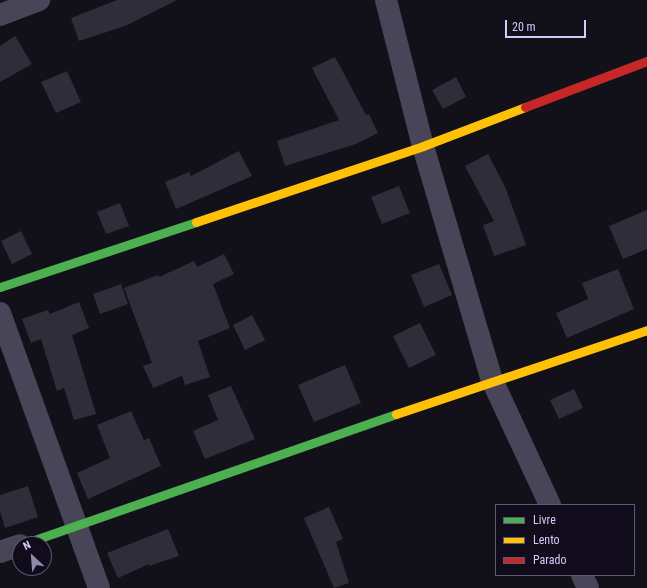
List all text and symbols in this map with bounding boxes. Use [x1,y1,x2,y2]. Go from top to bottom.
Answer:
scale bar [507,12,588,38]
text: 20 m [512,20,536,34]
legend [495,504,635,576]
text: Livre [533,513,556,527]
text: Lento [533,533,560,547]
north arrow [12,536,52,576]
text: N [21,538,33,553]
text: Parado [533,553,566,567]

